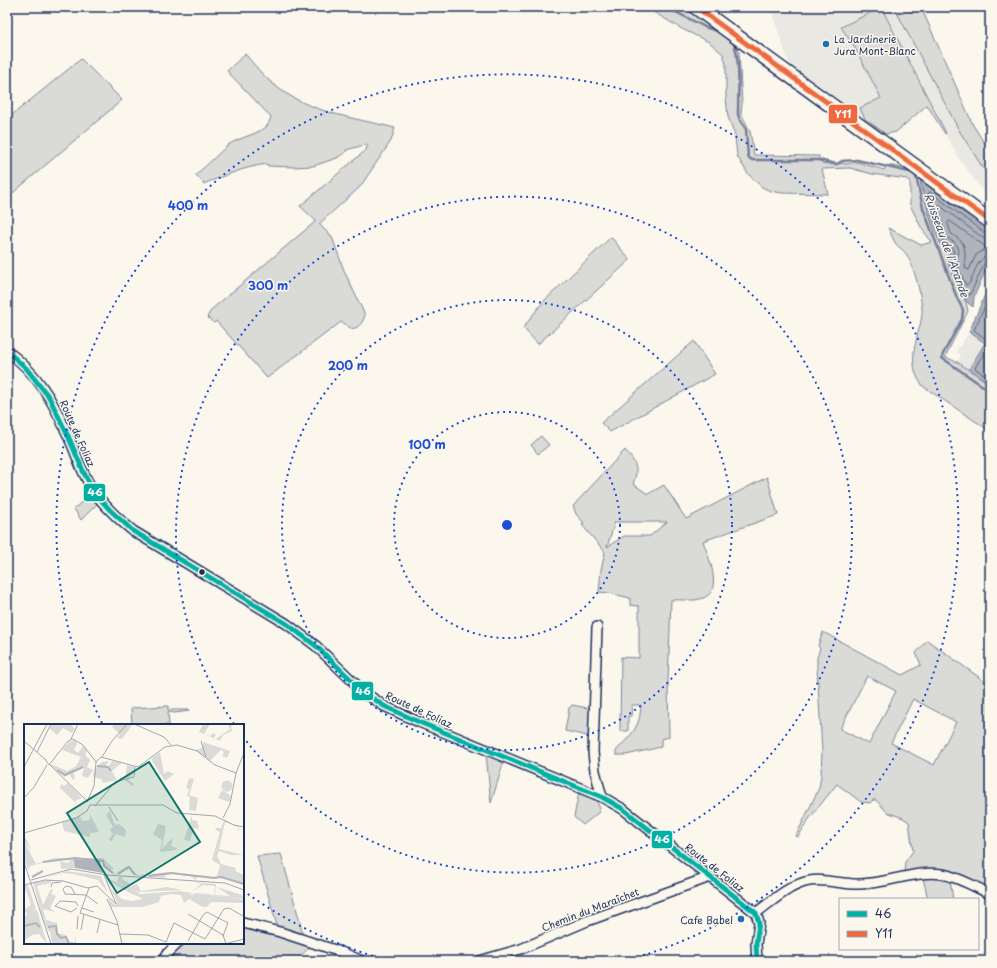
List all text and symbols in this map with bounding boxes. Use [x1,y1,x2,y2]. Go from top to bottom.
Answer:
place label: La Jardinerie Jura Mont-Blanc [834,31,916,58]
marker: La Jardinerie Jura Mont-Blanc [821,39,831,49]
line badge: Y11 [828,104,858,124]
text: Y11 [835,105,852,122]
water label: Ruisseau de l'Arande [920,190,974,300]
text: 400 m [168,196,208,214]
text: 300 m [248,276,288,294]
text: 200 m [328,356,368,374]
street label: Route de Foliaz [57,397,100,469]
text: 100 m [408,435,446,453]
line badge: 46 [83,483,106,502]
text: 46 [87,483,103,500]
centre of rings [500,518,514,532]
unlabelled marker [197,567,207,577]
line badge: 46 [351,681,374,701]
text: 46 [355,682,371,699]
street label: Route de Foliaz [383,687,455,731]
inset map [24,724,244,944]
line badge: 46 [651,830,673,849]
text: 46 [654,830,670,847]
street label: Route de Foliaz [682,839,748,895]
street label: Chemin du Maraîchet [539,884,641,934]
legend [839,898,979,950]
text: 46 [875,904,891,922]
place label: Cafe Babel [680,912,733,927]
marker: Cafe Babel [736,914,746,924]
text: Y11 [875,924,892,942]

